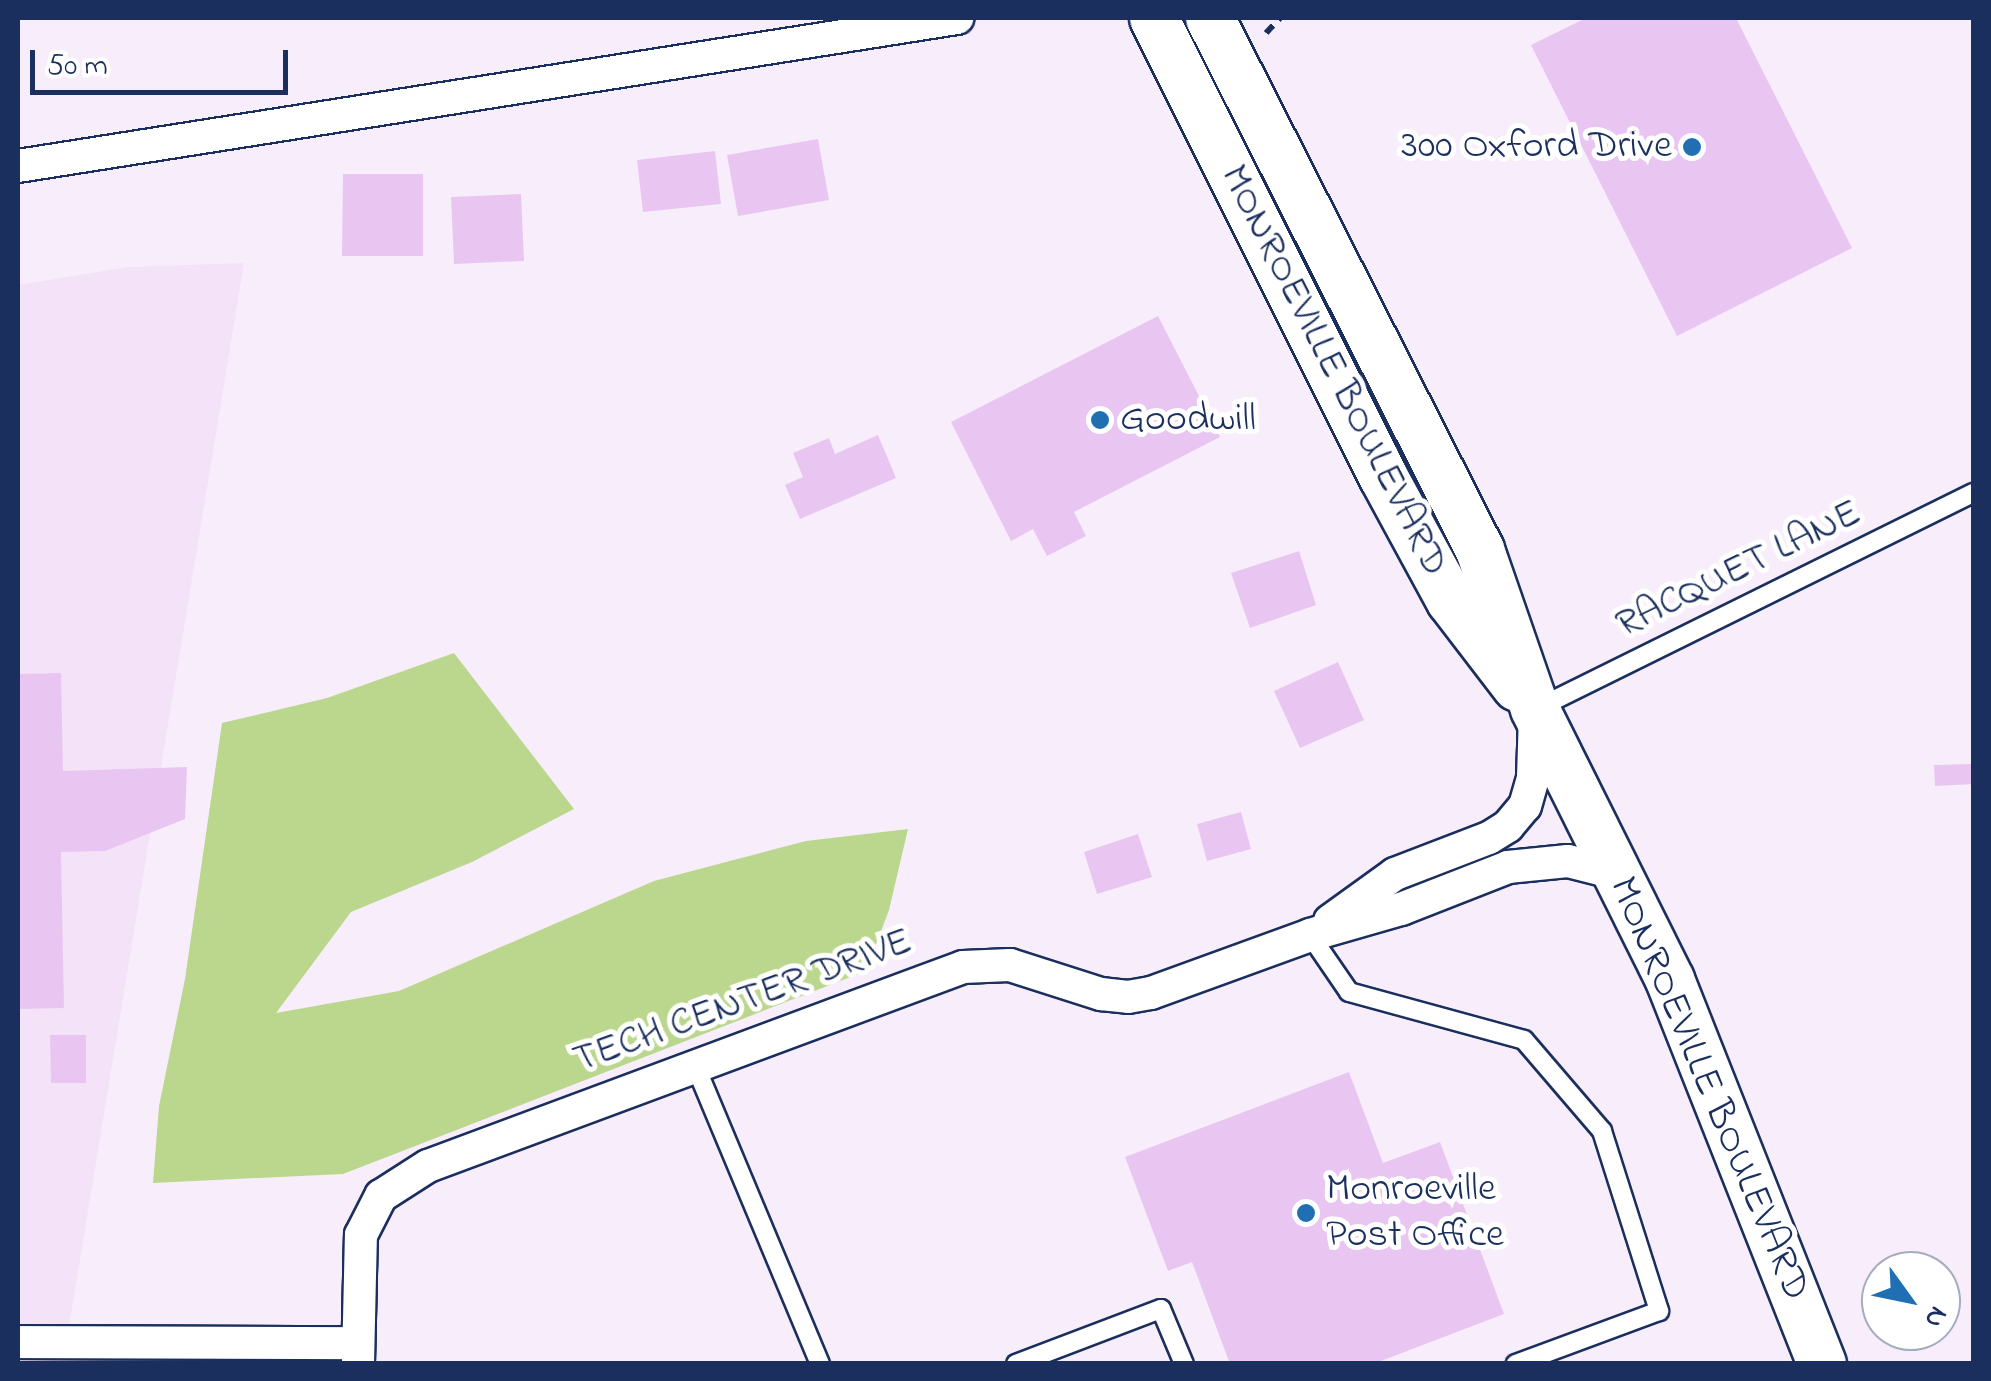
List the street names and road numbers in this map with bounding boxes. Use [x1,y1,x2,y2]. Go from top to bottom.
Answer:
street label: MONROEVILLE BOULEVARD [1208,157,1458,585]
street label: RACQUET LANE [1609,490,1869,650]
street label: MONROEVILLE BOULEVARD [1597,870,1819,1308]
street label: TECH CENTER DRIVE [567,919,919,1085]

